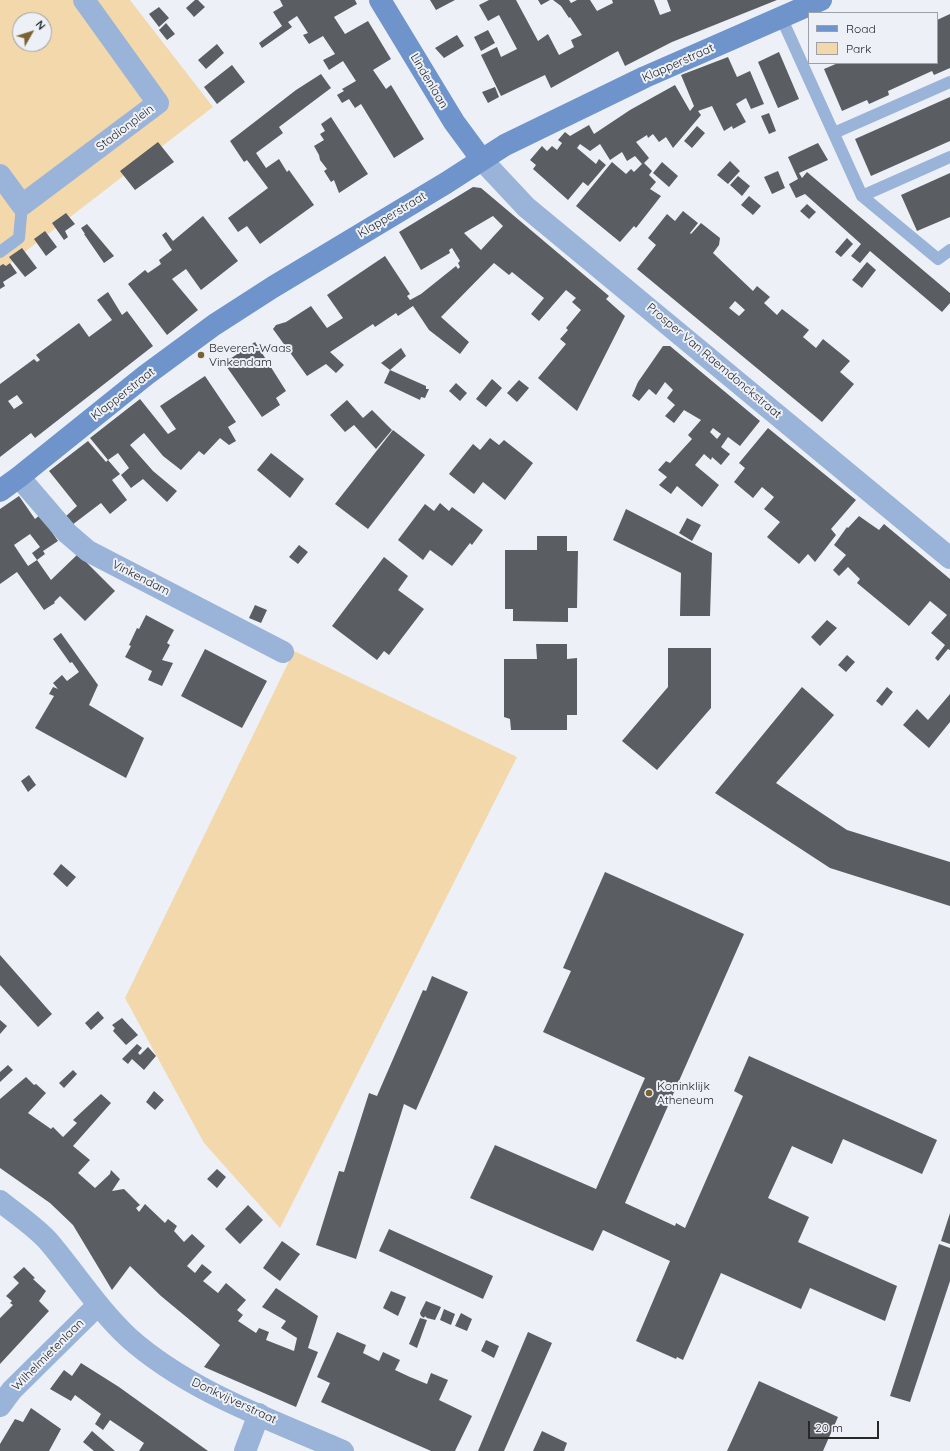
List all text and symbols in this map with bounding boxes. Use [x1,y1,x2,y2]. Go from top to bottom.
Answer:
north arrow [12,12,52,52]
legend [808,12,938,64]
text: N [33,18,49,33]
text: Road [846,21,876,36]
street label: Klapperstraat [640,41,716,85]
text: Park [846,41,871,56]
street label: Lindenlaan [407,51,451,111]
street label: Stadionplein [93,102,157,154]
street label: Klapperstraat [355,189,429,241]
street label: Prosper Van Raemdonckstraat [644,300,784,422]
place label: Beveren-Waas Vinkendam [209,341,291,369]
marker: Beveren-Waas Vinkendam [196,350,206,360]
street label: Klapperstraat [88,365,158,423]
street label: Vinkendam [110,557,172,599]
place label: Koninklijk Atheneum [657,1079,714,1107]
marker: Koninklijk Atheneum [644,1088,654,1098]
street label: Wilhelmietenlaan [9,1316,87,1394]
street label: Donkvijverstraat [189,1375,279,1427]
scale bar [810,1413,881,1439]
text: 20 m [815,1420,843,1435]

